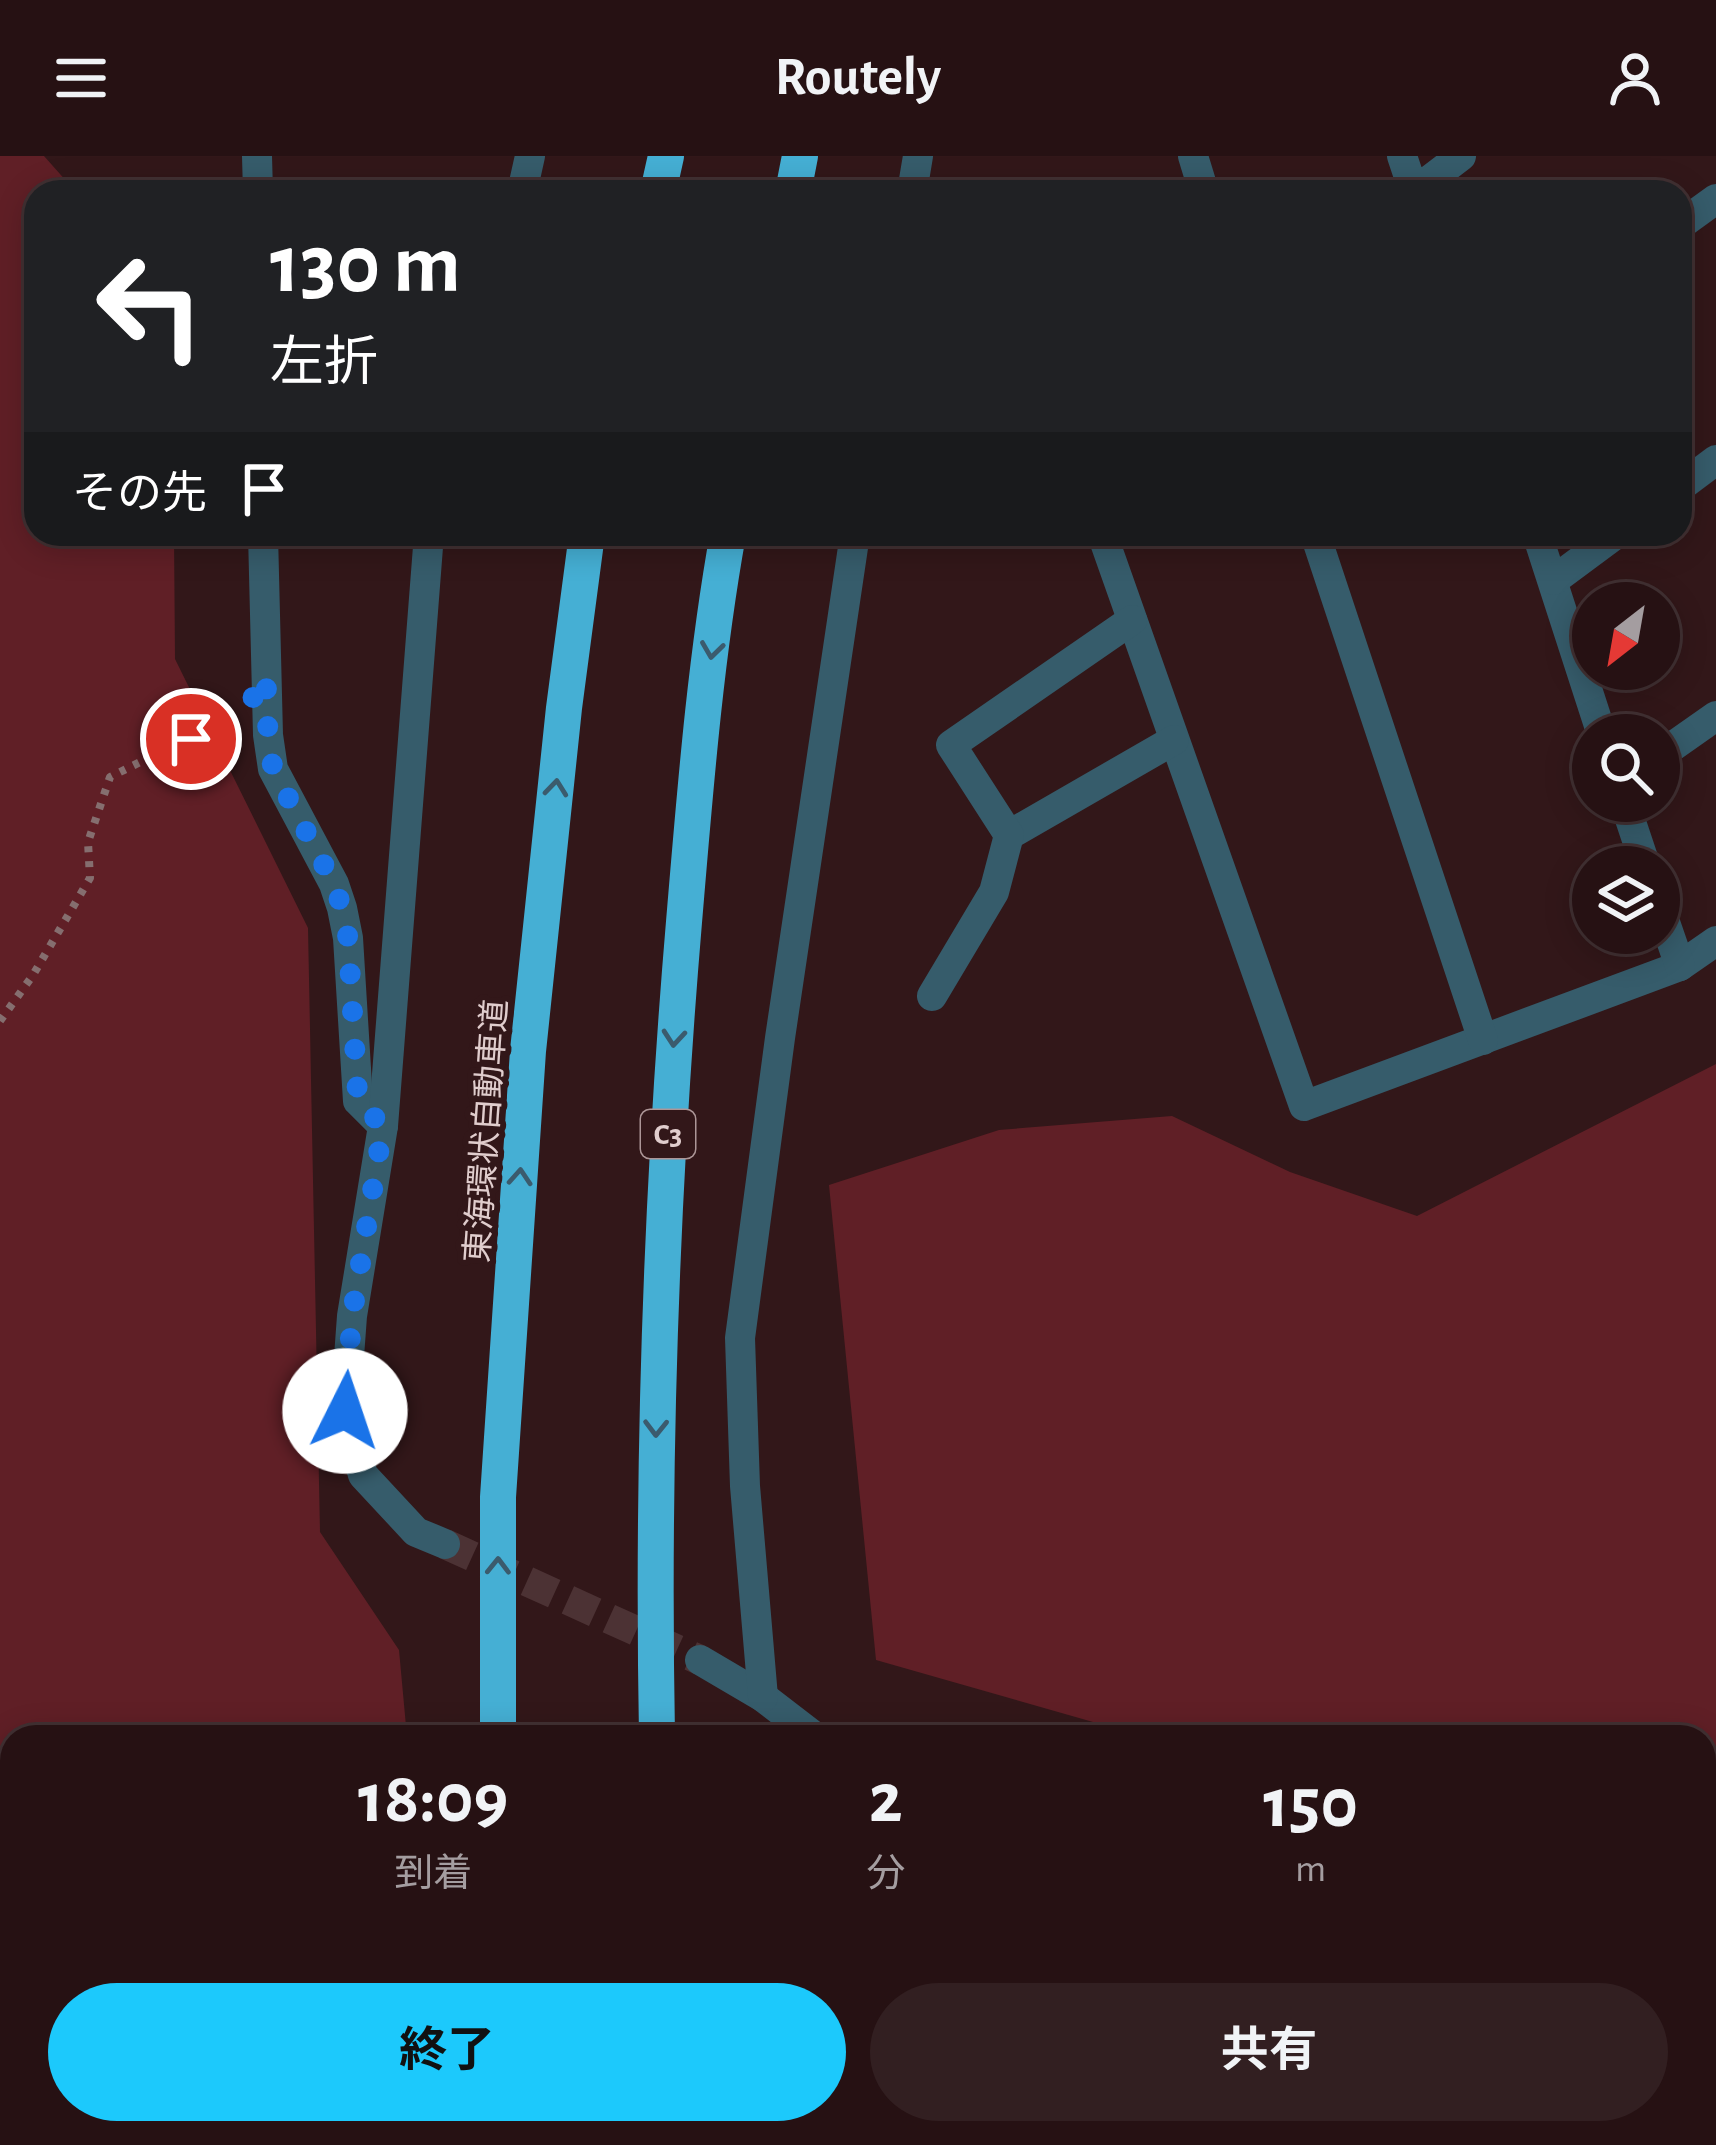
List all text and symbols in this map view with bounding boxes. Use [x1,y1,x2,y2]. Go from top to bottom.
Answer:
icon: menu [48,45,114,111]
icon: person [1602,45,1668,111]
text: Routely [775,51,941,105]
text: 130 m [270,224,461,308]
icon: left [72,228,228,384]
text: 左折 [270,337,378,391]
icon: arrive [231,456,297,522]
text: その先 [72,472,207,517]
north arrow [1572,582,1680,690]
map controls [1572,582,1680,954]
one-way arrow [700,640,726,660]
pin [140,688,242,790]
icon: arrive [158,706,224,772]
button: search [1572,714,1680,822]
one-way arrow [542,778,568,798]
button: layers [1572,846,1680,954]
street label: 東海環状自動車道 [460,998,513,1264]
one-way arrow [662,1029,688,1048]
road number: C3 [641,1110,695,1158]
one-way arrow [506,1167,532,1186]
position arrow [282,1348,408,1474]
one-way arrow [643,1420,669,1438]
one-way arrow [484,1556,510,1575]
text: 18:09 [358,1763,508,1835]
text: 2 [869,1763,903,1835]
text: 150 [1263,1768,1358,1840]
text: m [1295,1850,1326,1889]
text: 到着 [394,1855,472,1894]
text: 分 [866,1855,905,1894]
button: 終了 [48,1983,846,2121]
button: 共有 [870,1983,1668,2121]

